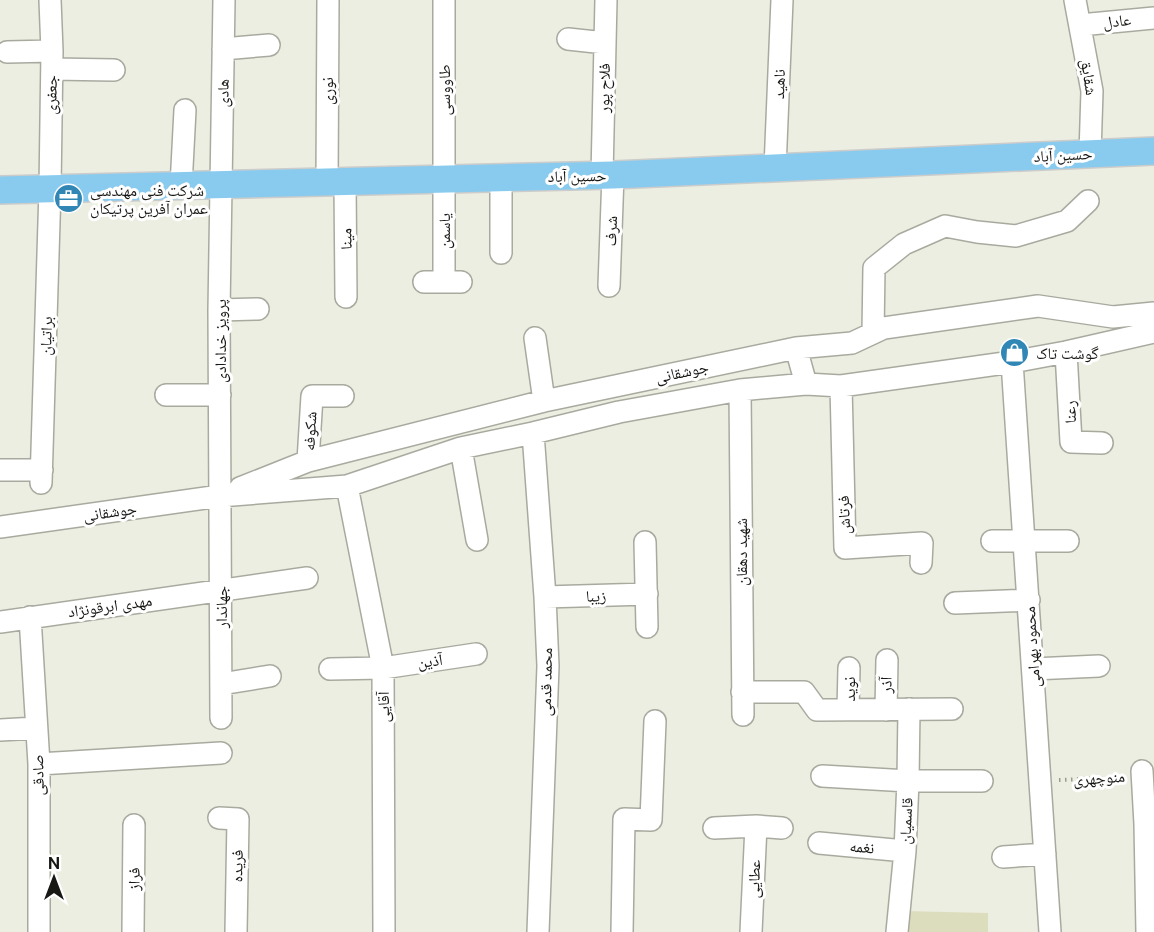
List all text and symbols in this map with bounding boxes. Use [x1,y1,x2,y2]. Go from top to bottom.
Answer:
street label: عادل [1102,10,1132,33]
street label: شقایق [1076,58,1101,97]
street label: فلاح پور [594,63,615,114]
street label: طاووسی [435,64,455,116]
street label: ناهید [769,69,789,99]
street label: جعفری [41,75,62,115]
street label: نوری [318,77,338,105]
street label: هادی [213,78,234,108]
street label: حسین آباد [1033,144,1093,167]
street label: حسین آباد [547,166,607,187]
place label: شرکت فنی مهندسی عمران آفرین پرتیکان [90,181,208,219]
office icon: شرکت فنی مهندسی عمران آفرین پرتیکان [53,183,85,215]
street label: یاسمن [435,213,455,249]
street label: شرف [601,215,621,247]
street label: مینا [336,228,356,250]
street label: پرویز خدادادی [211,299,231,383]
street label: براتیان [36,316,57,356]
shop icon: گوشت تاک [999,337,1031,369]
place label: گوشت تاک [1036,344,1099,363]
street label: جوشقانی [654,357,711,388]
street label: رعنا [1060,400,1080,424]
street label: شکوفه [299,411,321,451]
street label: فرتاش [834,495,855,535]
street label: جوشقانی [82,499,138,526]
street label: شهید دهقان [732,518,752,586]
street label: جهاندار [212,586,231,629]
street label: زیبا [585,586,607,606]
street label: مهدی ابرقونژاد [67,591,154,622]
street label: محمود بهرامی [1020,606,1045,688]
street label: محمد قدمی [536,648,557,716]
street label: آذین [416,650,445,673]
street label: آذر [876,676,896,694]
street label: نوید [840,677,859,701]
street label: آقایی [374,691,394,723]
street label: صادقی [28,754,49,796]
street label: منوچهری [1072,767,1126,790]
street label: قاسمیان [895,797,918,845]
street label: نغمه [849,836,875,858]
north arrow [24,848,84,908]
street label: فریده [227,849,247,883]
text: N [48,854,60,873]
street label: عطایی [744,859,765,899]
street label: فراز [124,867,144,892]

